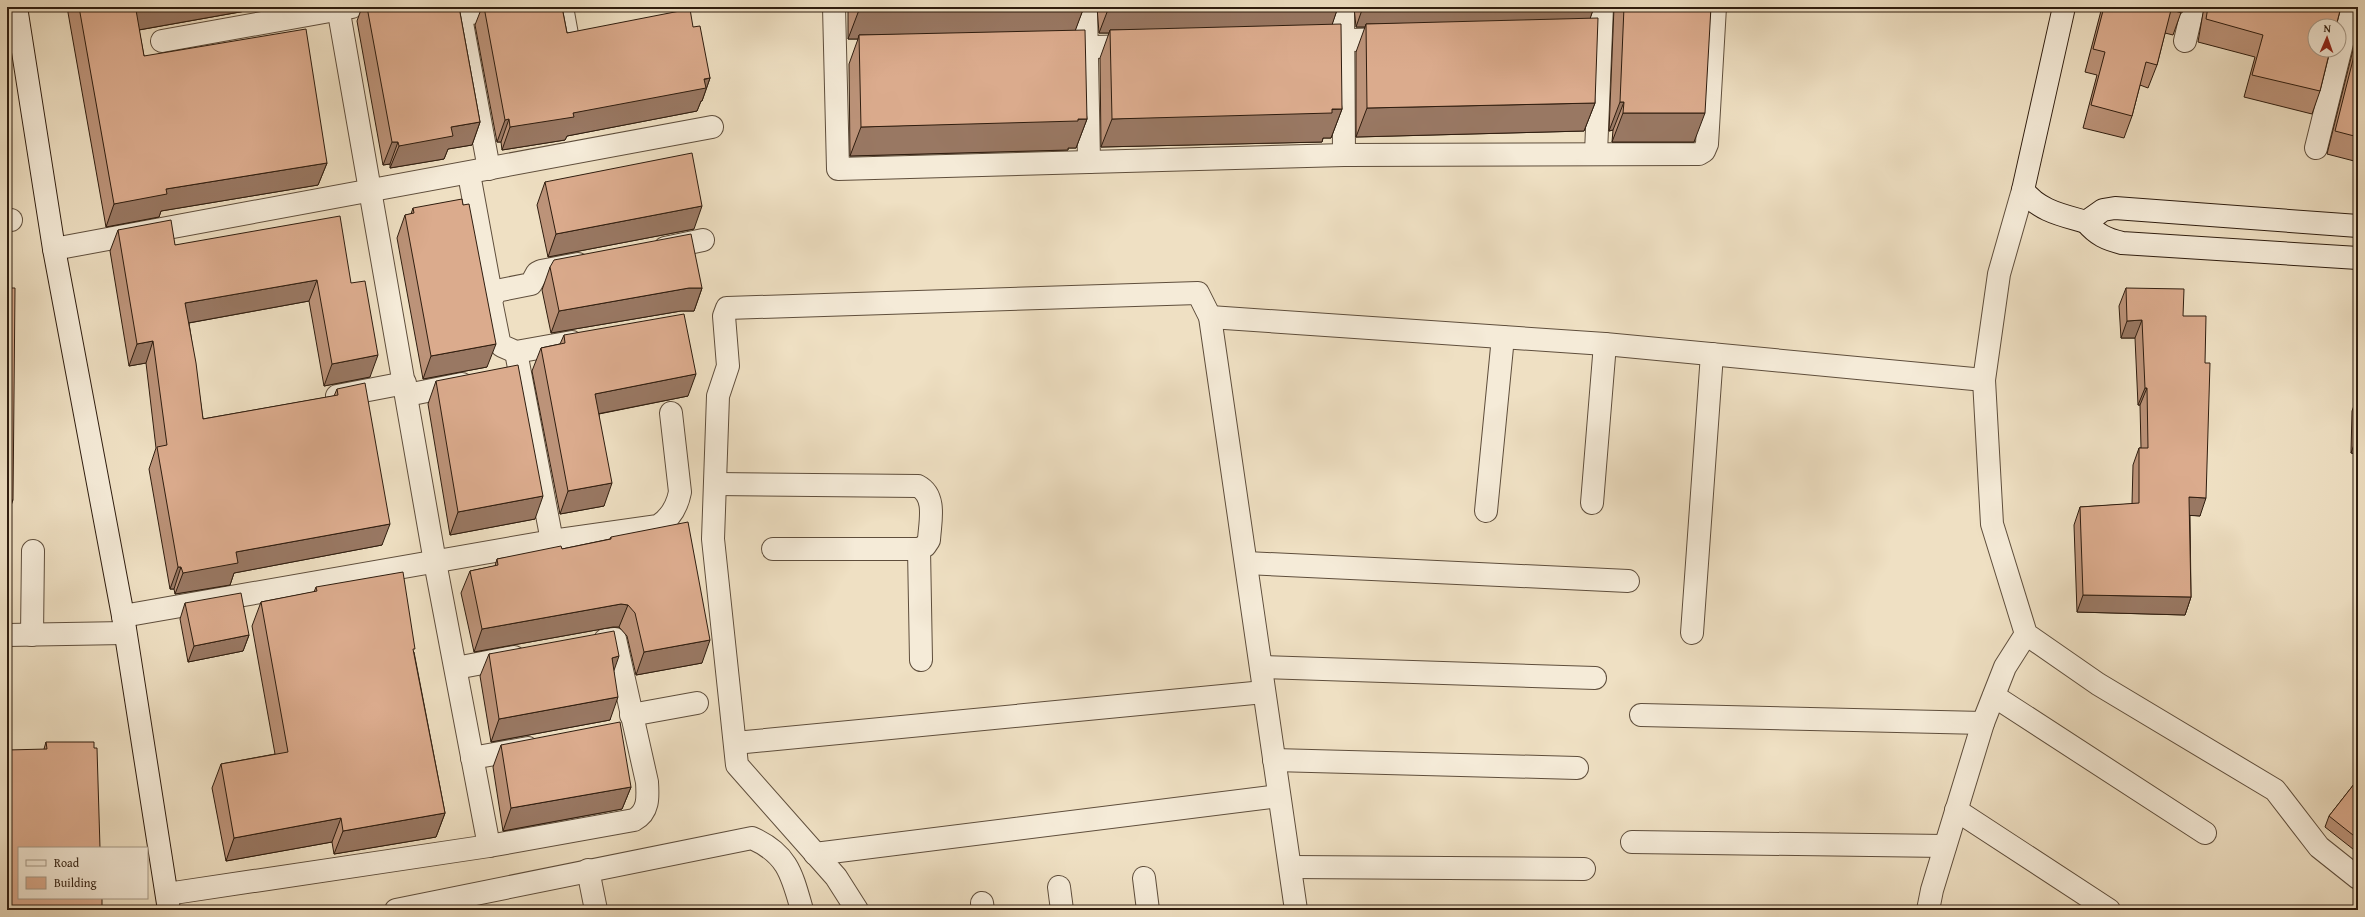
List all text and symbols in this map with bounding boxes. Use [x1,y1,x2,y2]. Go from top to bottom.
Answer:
north arrow [2307,18,2347,58]
text: N [2323,20,2332,36]
legend [18,847,148,899]
text: Road [54,854,80,871]
text: Building [54,874,97,891]

